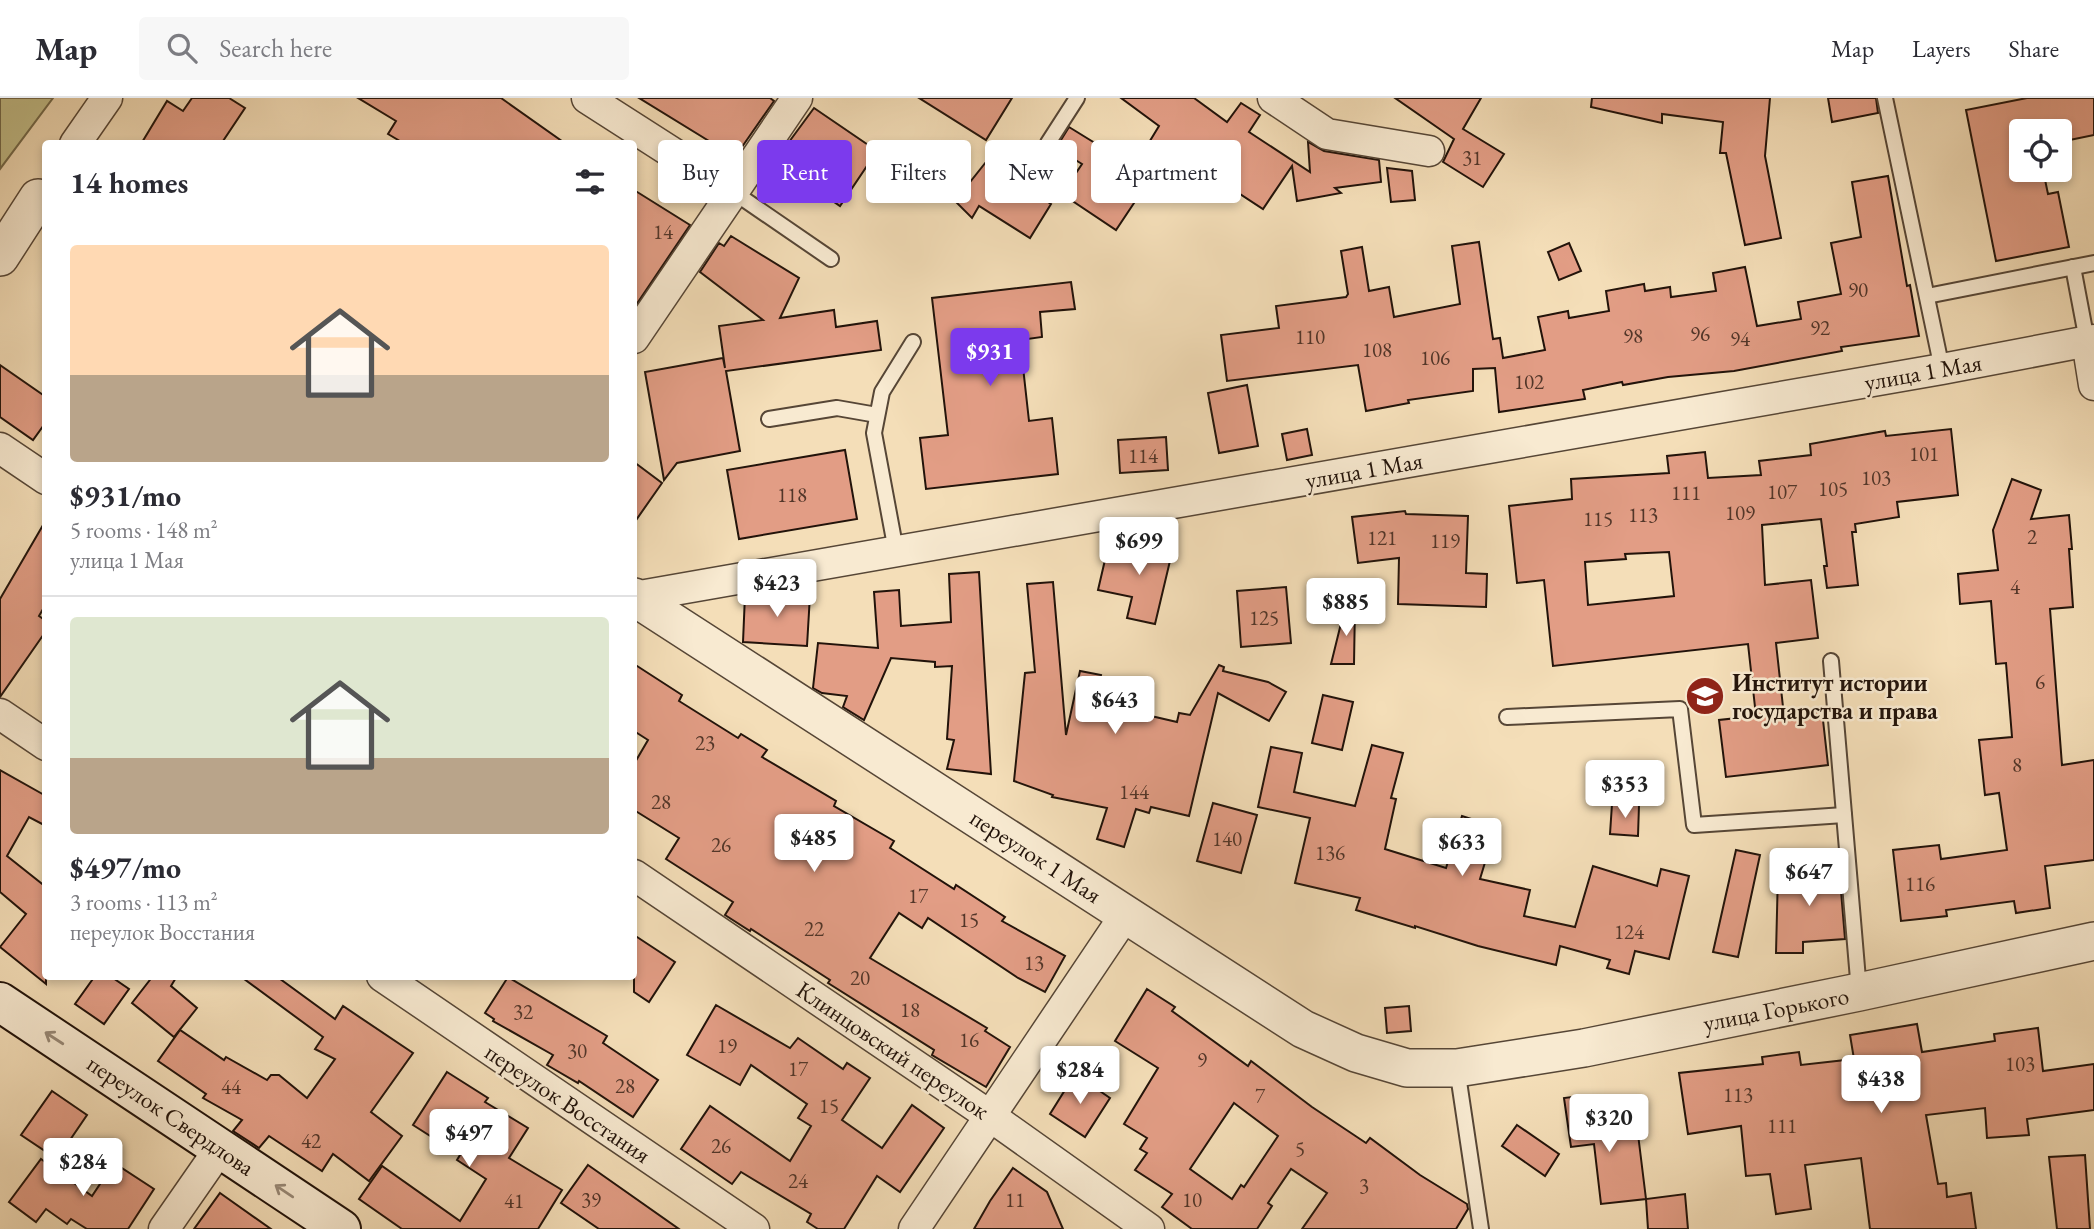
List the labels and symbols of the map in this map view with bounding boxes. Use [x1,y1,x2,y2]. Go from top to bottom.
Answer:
house number: 31 [1462,144,1482,171]
house number: 14 [653,218,674,245]
house number: 90 [1848,276,1868,303]
house number: 92 [1810,314,1830,341]
house number: 96 [1690,320,1710,347]
house number: 98 [1623,322,1643,349]
house number: 110 [1295,323,1325,350]
house number: 94 [1730,325,1751,352]
pin: $931 [949,328,1031,388]
house number: 108 [1362,336,1392,363]
house number: 106 [1420,344,1450,371]
street label: улица 1 Мая [1862,346,1984,398]
house number: 102 [1514,368,1544,395]
house number: 101 [1909,440,1939,467]
house number: 114 [1128,442,1159,469]
street label: улица 1 Мая [1303,444,1425,496]
house number: 103 [1861,464,1891,491]
house number: 105 [1818,475,1848,502]
house number: 107 [1767,478,1798,505]
house number: 111 [1671,479,1701,506]
house number: 118 [777,481,807,508]
house number: 109 [1725,499,1755,526]
house number: 113 [1628,501,1658,528]
house number: 115 [1583,505,1613,532]
pin: $699 [1098,518,1180,577]
house number: 2 [2027,523,2037,550]
house number: 121 [1367,524,1397,551]
house number: 119 [1430,527,1460,554]
pin: $423 [736,560,818,619]
house number: 4 [2010,573,2021,600]
pin: $885 [1305,578,1387,638]
house number: 125 [1249,604,1279,631]
place label: Институт истории государства и права [1732,667,1938,727]
house number: 6 [2035,668,2045,695]
school or university icon: Институт истории государства и права [1684,675,1726,717]
pin: $643 [1074,676,1156,736]
house number: 23 [695,729,715,756]
house number: 8 [2012,751,2022,778]
pin: $353 [1584,760,1666,820]
house number: 144 [1119,778,1150,805]
house number: 28 [651,788,671,815]
street label: переулок 1 Мая [964,802,1108,910]
pin: $485 [773,814,855,874]
pin: $633 [1421,818,1503,878]
house number: 140 [1212,825,1242,852]
house number: 26 [711,831,731,858]
house number: 136 [1315,839,1345,866]
pin: $647 [1768,848,1850,908]
house number: 116 [1905,870,1935,897]
house number: 17 [908,882,929,909]
house number: 15 [959,906,979,933]
house number: 22 [804,915,824,942]
house number: 124 [1614,918,1645,945]
house number: 13 [1024,949,1044,976]
house number: 20 [850,964,870,991]
street label: Клинцовский переулок [791,974,996,1126]
street label: улица Горького [1700,980,1852,1038]
house number: 18 [900,996,920,1023]
house number: 32 [513,998,533,1025]
house number: 16 [959,1026,979,1053]
one-way arrow [45,1030,64,1045]
house number: 19 [717,1032,737,1059]
street label: переулок Восстания [479,1036,657,1170]
house number: 30 [567,1037,587,1064]
pin: $284 [1039,1046,1121,1106]
house number: 9 [1197,1046,1207,1073]
street label: переулок Свердлова [81,1048,261,1183]
house number: 103 [2005,1050,2035,1077]
house number: 17 [788,1055,809,1082]
pin: $438 [1840,1056,1922,1115]
house number: 28 [615,1072,635,1099]
house number: 44 [221,1073,242,1100]
house number: 113 [1723,1081,1753,1108]
house number: 7 [1255,1082,1266,1109]
house number: 15 [819,1092,839,1119]
pin: $320 [1568,1094,1650,1154]
pin: $497 [428,1110,510,1169]
house number: 111 [1767,1112,1797,1139]
house number: 42 [301,1127,321,1154]
house number: 26 [711,1132,731,1159]
house number: 5 [1295,1135,1305,1162]
pin: $284 [42,1138,124,1198]
house number: 24 [788,1167,809,1194]
house number: 3 [1359,1172,1369,1199]
one-way arrow [275,1184,294,1198]
house number: 39 [581,1186,601,1213]
house number: 11 [1005,1186,1025,1213]
house number: 10 [1182,1186,1202,1213]
house number: 41 [504,1187,524,1214]

